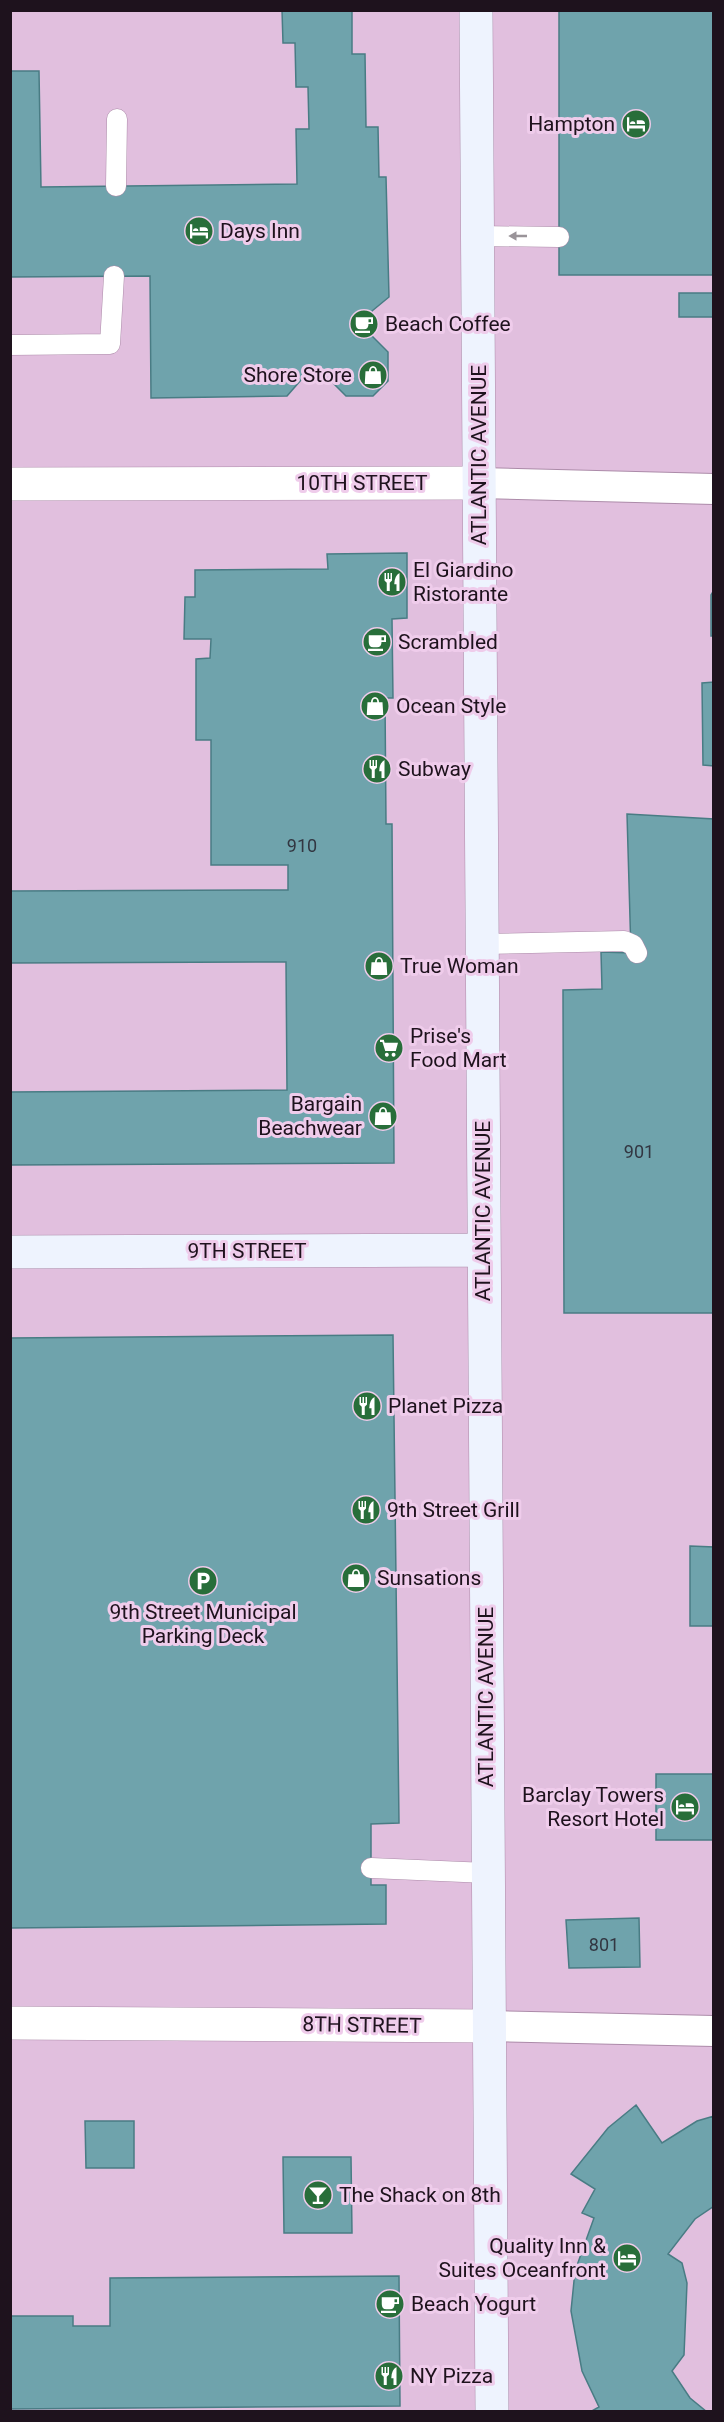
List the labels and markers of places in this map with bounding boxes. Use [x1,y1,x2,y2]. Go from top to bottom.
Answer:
hotel icon: Hampton [620,108,652,140]
place label: Hampton [528,112,615,136]
hotel icon: Days Inn [183,215,215,247]
place label: Days Inn [220,219,300,243]
cafe icon: Beach Coffee [348,308,380,340]
place label: Beach Coffee [385,312,511,336]
shop icon: Shore Store [357,359,389,391]
place label: Shore Store [244,363,352,387]
place label: El Giardino Ristorante [413,558,514,606]
restaurant icon: El Giardino Ristorante [376,566,408,598]
cafe icon: Scrambled [361,626,393,658]
place label: Scrambled [398,630,498,654]
shop icon: Ocean Style [359,690,391,722]
place label: Ocean Style [396,694,506,718]
restaurant icon: Subway [361,753,393,785]
place label: Subway [398,757,471,781]
shop icon: True Woman [363,950,395,982]
place label: True Woman [400,954,519,978]
place label: Prise's Food Mart [410,1024,507,1072]
supermarket icon: Prise's Food Mart [373,1032,405,1064]
place label: Bargain Beachwear [258,1092,362,1140]
shop icon: Bargain Beachwear [367,1100,399,1132]
restaurant icon: Planet Pizza [351,1390,383,1422]
place label: Planet Pizza [388,1394,503,1418]
restaurant icon: 9th Street Grill [350,1494,382,1526]
place label: 9th Street Grill [387,1498,520,1522]
shop icon: Sunsations [340,1562,372,1594]
parking icon: 9th Street Municipal Parking Deck [187,1565,219,1597]
place label: Sunsations [377,1566,481,1590]
place label: 9th Street Municipal Parking Deck [109,1600,297,1648]
place label: Barclay Towers Resort Hotel [522,1783,664,1831]
hotel icon: Barclay Towers Resort Hotel [669,1791,701,1823]
bar icon: The Shack on 8th [302,2179,334,2211]
place label: The Shack on 8th [339,2183,501,2207]
place label: Quality Inn & Suites Oceanfront [439,2234,606,2282]
hotel icon: Quality Inn & Suites Oceanfront [611,2242,643,2274]
cafe icon: Beach Yogurt [374,2288,406,2320]
place label: Beach Yogurt [411,2292,536,2316]
restaurant icon: NY Pizza [373,2360,405,2392]
place label: NY Pizza [410,2364,493,2388]

